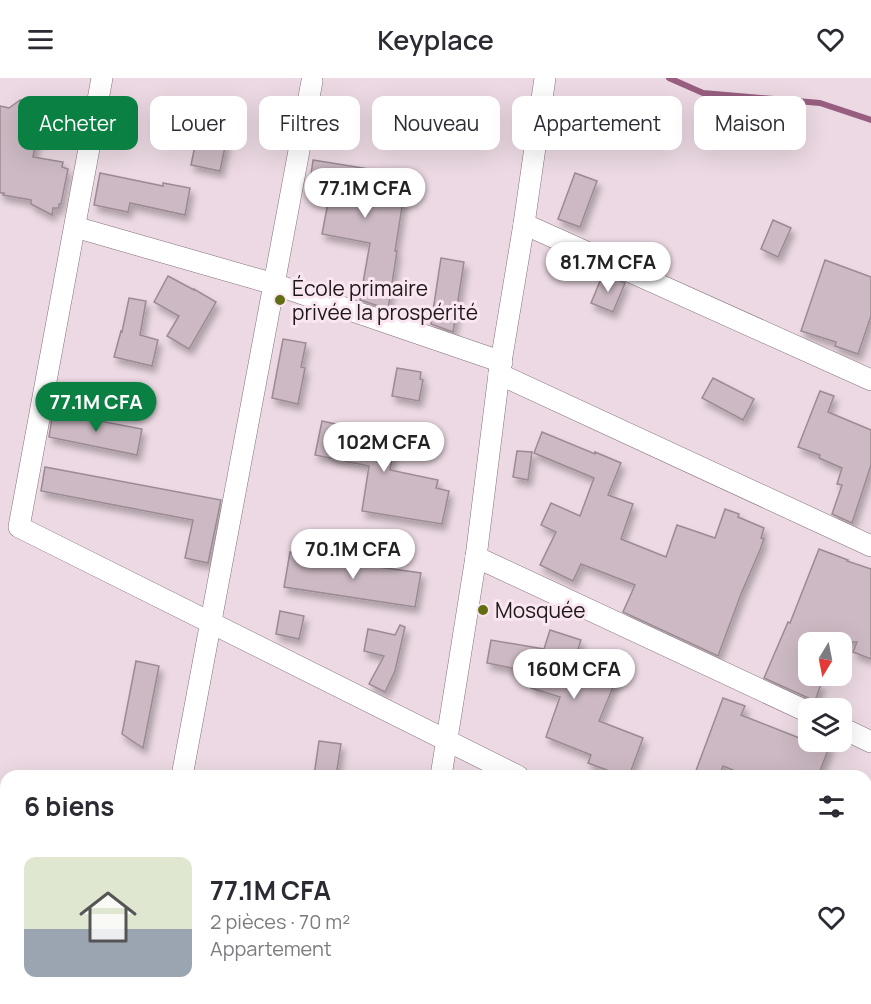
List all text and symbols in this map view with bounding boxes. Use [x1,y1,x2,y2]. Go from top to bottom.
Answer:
text: Keyplace [377,21,494,58]
icon: menu [24,23,57,56]
icon: heart [814,23,847,56]
chip: Acheter [18,96,138,150]
chip: Louer [150,96,247,150]
chip: Filtres [259,96,360,150]
chip: Nouveau [372,96,500,150]
chip: Appartement [512,96,682,150]
chip: Maison [694,96,806,150]
pin: 77.1M CFA [296,168,434,219]
text: 77.1M CFA [318,174,412,201]
pin: 81.7M CFA [539,242,677,293]
text: 81.7M CFA [560,248,656,275]
place label: École primaire privée la prospérité [292,274,478,326]
marker: École primaire privée la prospérité [273,293,287,307]
pin: 77.1M CFA [27,382,165,433]
text: 77.1M CFA [49,388,143,415]
pin: 102M CFA [322,422,446,473]
text: 102M CFA [337,428,431,455]
pin: 70.1M CFA [284,529,422,580]
text: 70.1M CFA [305,535,401,562]
place label: Mosquée [495,596,585,624]
marker: Mosquée [476,603,490,617]
north arrow [798,632,852,686]
map controls [798,632,852,752]
pin: 160M CFA [512,649,636,700]
text: 160M CFA [527,655,621,682]
button: layers [798,698,852,752]
text: 6 biens [24,788,114,824]
icon: filters [815,790,848,823]
text: 77.1M CFA [210,872,331,908]
icon: home [72,881,144,953]
icon: heart [815,901,848,934]
text: 2 pièces · 70 m² [210,908,350,935]
text: Appartement [210,935,332,962]

